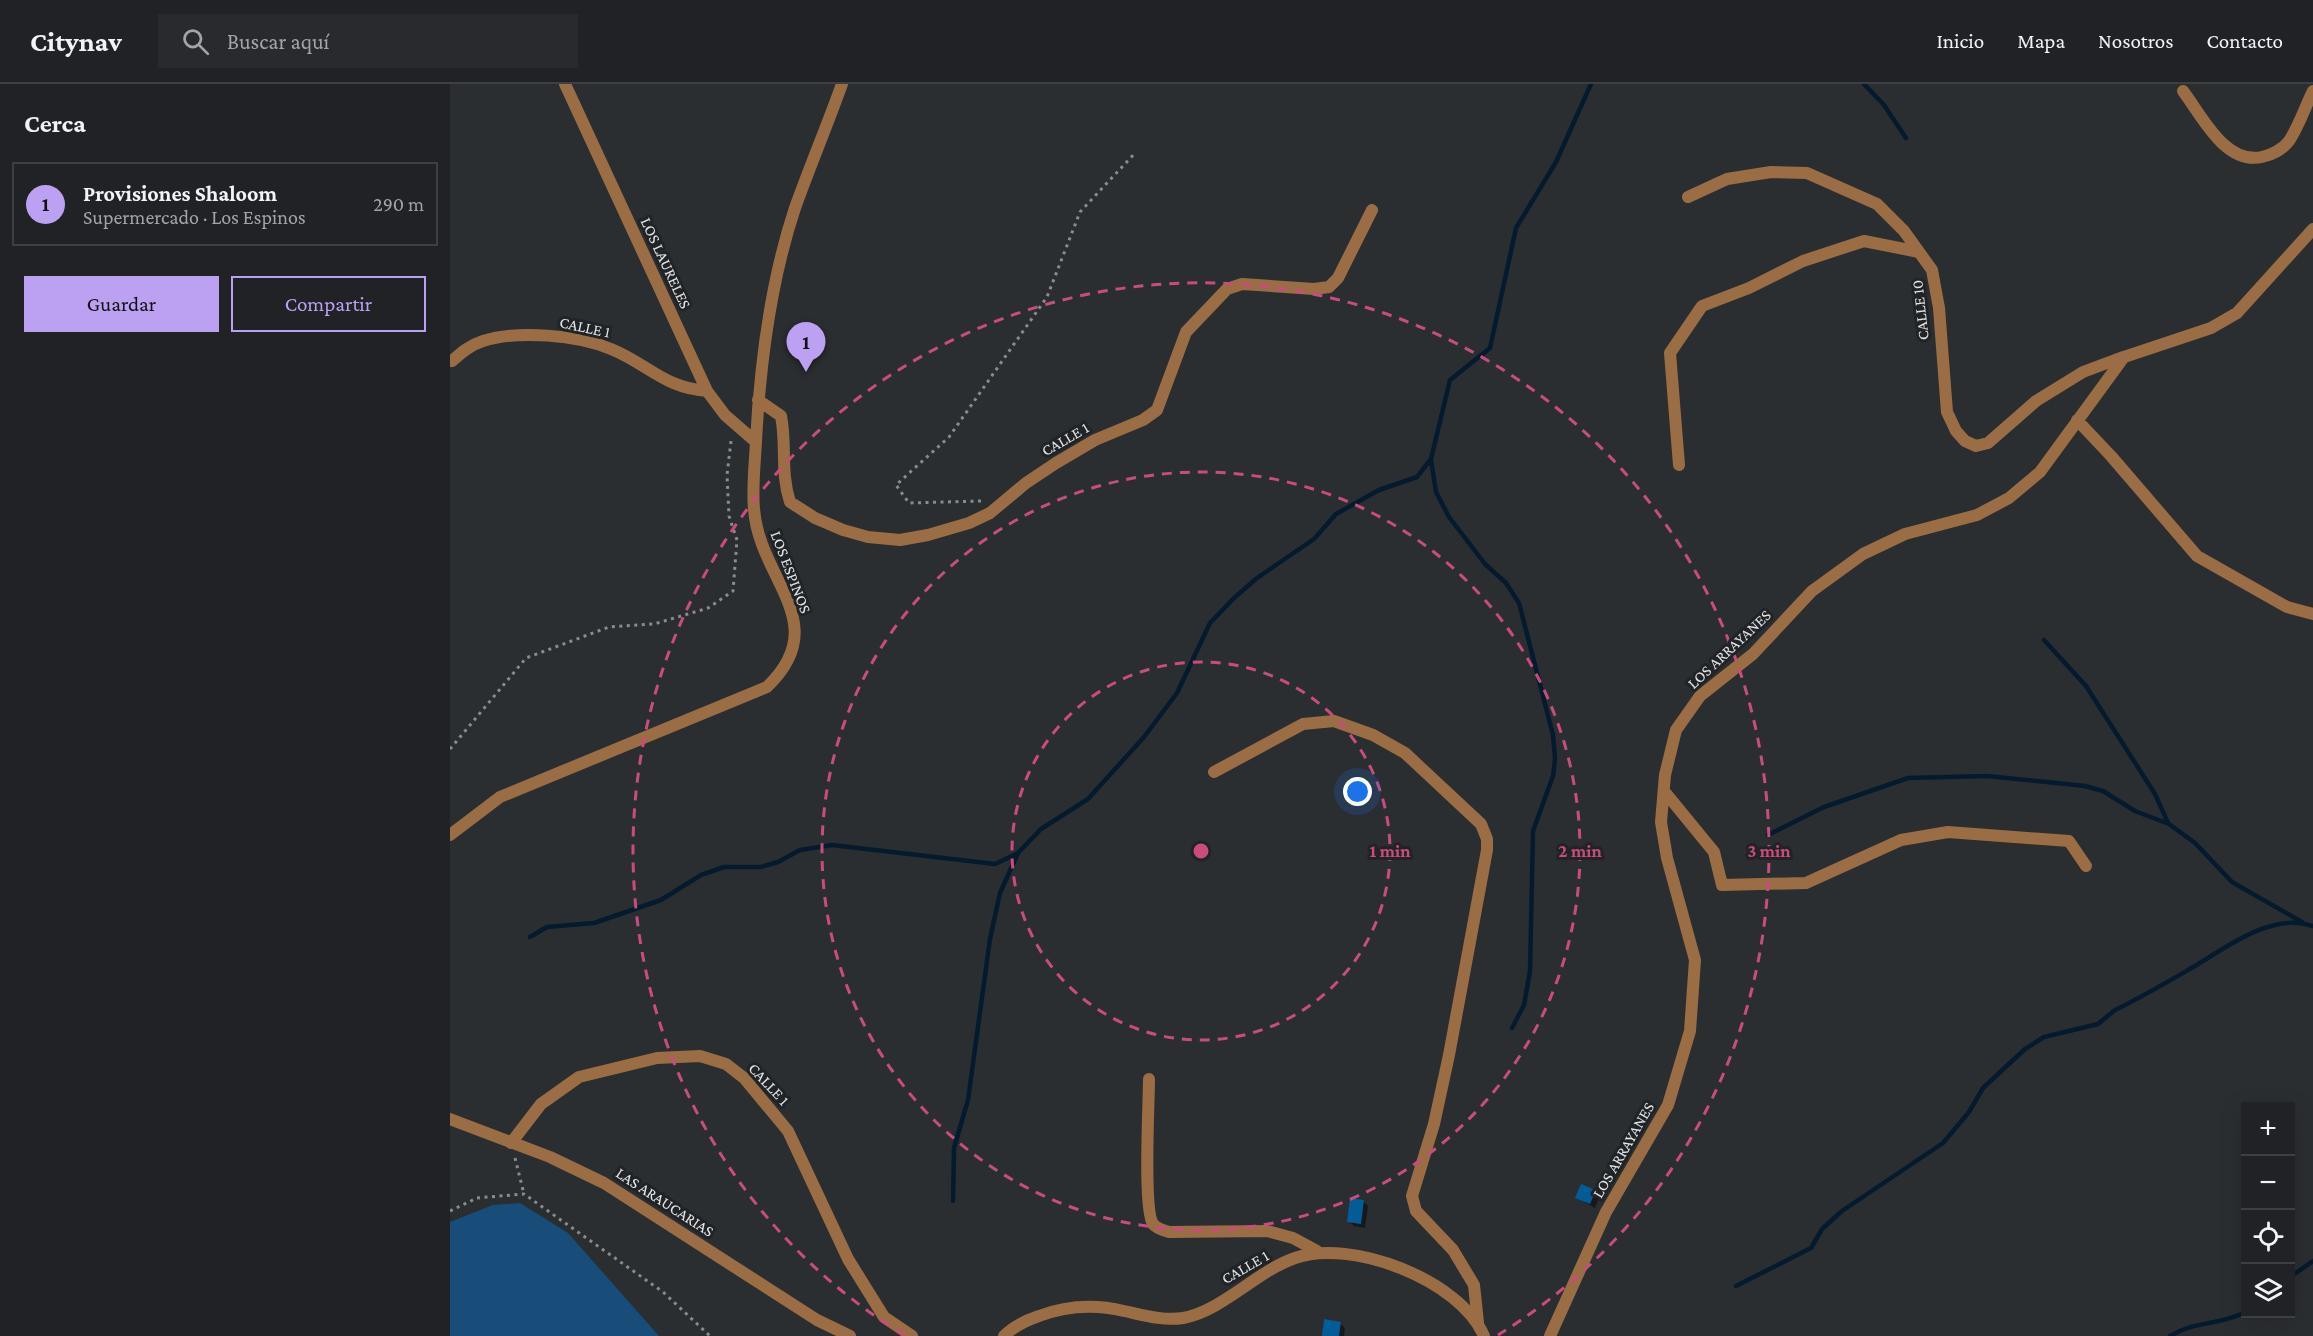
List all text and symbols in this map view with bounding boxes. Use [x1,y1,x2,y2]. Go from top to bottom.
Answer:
search box [158,14,578,68]
icon: search [179,25,212,58]
text: Citynav [30,26,122,57]
text: Buscar aquí [227,29,329,54]
text: Inicio [1936,29,1984,53]
text: Mapa [2017,29,2065,53]
text: Nosotros [2098,29,2174,53]
text: Contacto [2207,29,2283,53]
text: Cerca [24,109,86,138]
text: Provisiones Shaloom [83,181,277,206]
text: 1 [42,193,49,215]
text: 290 m [373,193,424,215]
text: Supermercado · Los Espinos [83,206,306,228]
street label: LOS LAURELES [638,215,694,311]
button: Guardar [24,276,219,332]
button: Compartir [231,276,426,332]
street label: CALLE 10 [1908,279,1932,341]
street label: CALLE 1 [558,313,612,341]
pin: 1 [786,322,826,372]
street label: CALLE 1 [1039,419,1091,459]
street label: LOS ESPINOS [767,528,815,616]
street label: LOS ARRAYANES [1684,606,1774,692]
your location [1343,777,1372,806]
centre of rings [1191,841,1211,861]
text: 1 min [1370,841,1411,861]
text: 2 min [1558,841,1602,861]
text: 3 min [1747,841,1791,861]
street label: CALLE 1 [745,1059,793,1109]
street label: LOS ARRAYANES [1589,1099,1657,1201]
map controls [2241,1102,2295,1318]
button: + [2241,1102,2295,1156]
button: − [2241,1156,2295,1210]
street label: LAS ARAUCARIAS [613,1164,717,1240]
button: locate [2241,1210,2295,1264]
street label: CALLE 1 [1219,1247,1271,1287]
button: layers [2241,1264,2295,1318]

